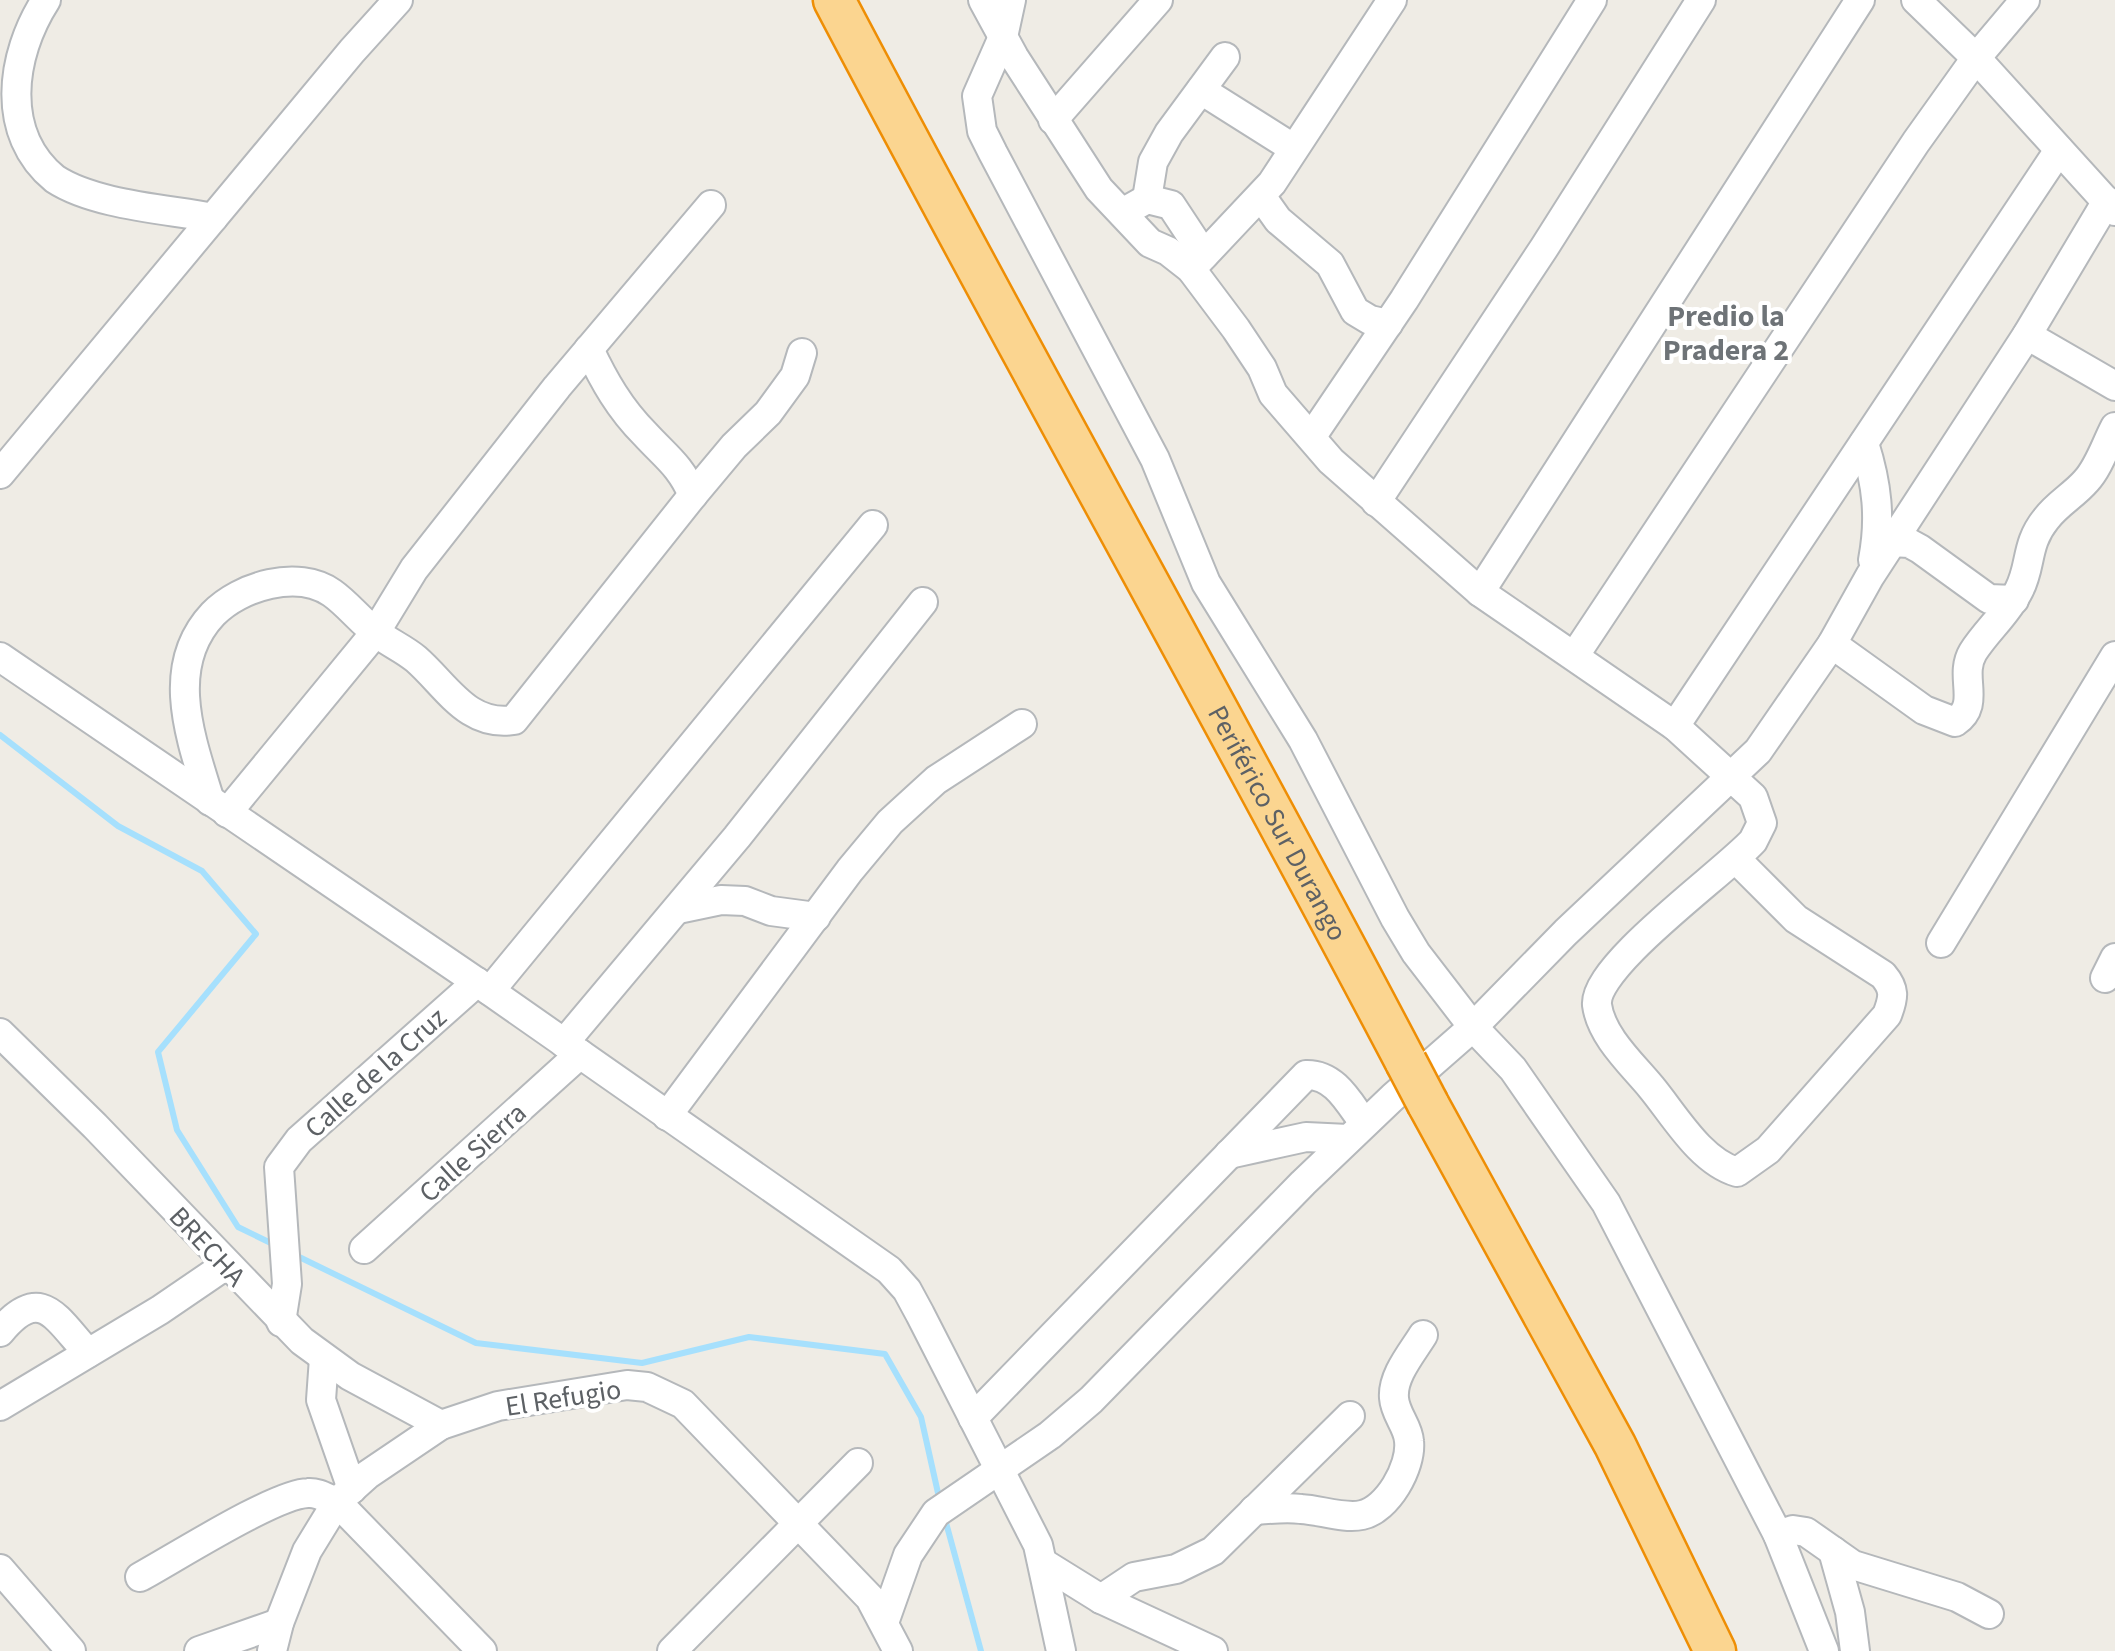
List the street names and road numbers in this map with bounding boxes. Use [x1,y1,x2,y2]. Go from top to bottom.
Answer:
street label: Periférico Sur Durango [1197,698,1357,948]
street label: Calle de la Cruz [296,998,455,1147]
street label: Calle Sierra [410,1094,535,1212]
street label: BRECHA [160,1198,255,1296]
street label: El Refugio [502,1369,624,1427]

